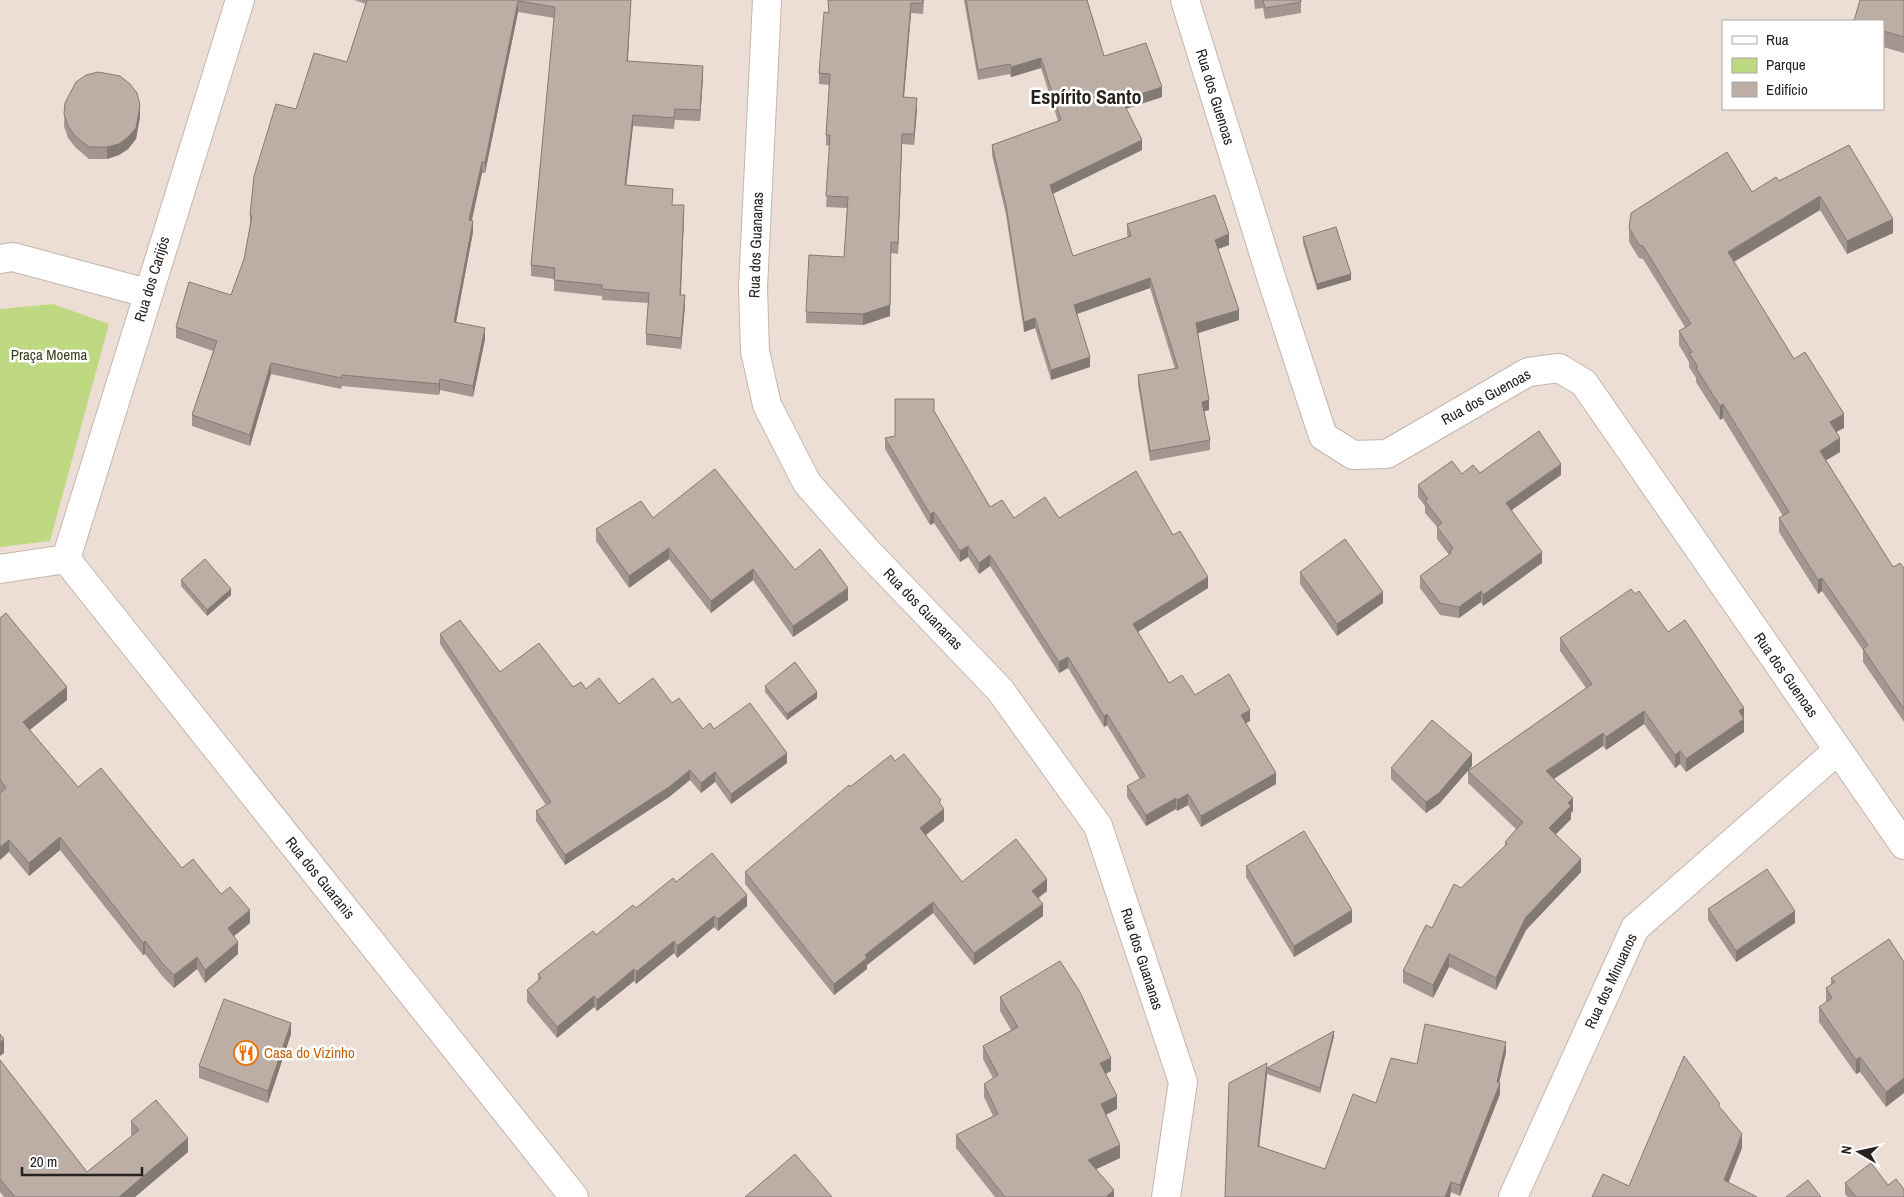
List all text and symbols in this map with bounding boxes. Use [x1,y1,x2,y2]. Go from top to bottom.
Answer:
legend [1722,20,1884,110]
text: Rua [1766,29,1789,50]
street label: Rua dos Guenoas [1191,46,1240,147]
text: Parque [1766,54,1806,75]
text: Edifício [1766,79,1808,100]
district label: Espírito Santo [1030,83,1142,110]
street label: Rua dos Guananas [743,192,768,298]
street label: Rua dos Carijós [129,234,174,324]
park label: Praça Moema [11,344,87,365]
street label: Rua dos Guenoas [1437,363,1534,430]
street label: Rua dos Guananas [879,563,968,654]
street label: Rua dos Guenoas [1749,628,1823,721]
street label: Rua dos Guaranis [281,832,360,923]
street label: Rua dos Guananas [1116,905,1169,1012]
street label: Rua dos Minuanos [1579,930,1642,1032]
restaurant icon: Casa do Vizinho [233,1040,259,1066]
place label: Casa do Vizinho [264,1042,355,1063]
north arrow [1834,1127,1884,1177]
scale bar [22,1144,142,1176]
text: N [1837,1144,1856,1155]
text: 20 m [30,1151,57,1172]

